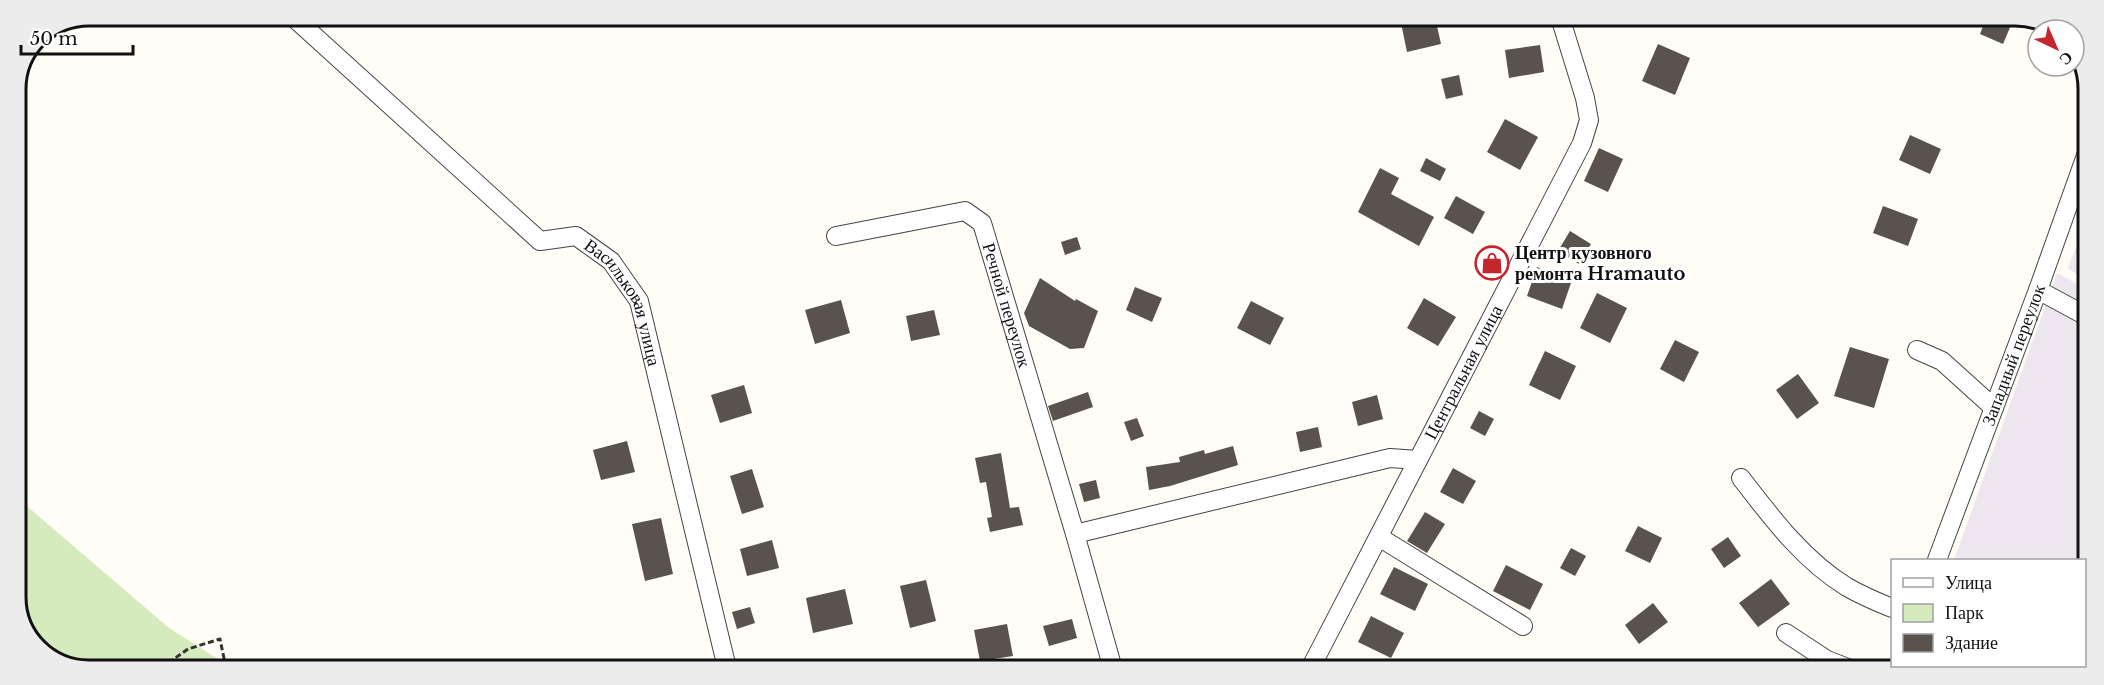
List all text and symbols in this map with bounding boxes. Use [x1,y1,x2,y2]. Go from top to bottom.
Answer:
scale bar [21,18,134,56]
north arrow [2026,18,2086,78]
text: 50 m [30,28,78,50]
text: С [2055,48,2078,70]
street label: Васильковая улица [580,234,665,368]
street label: Речной переулок [978,240,1036,370]
place label: Центр кузовного ремонта Hramauto [1515,242,1685,285]
shop icon: Центр кузовного ремонта Hramauto [1474,245,1510,281]
street label: Западный переулок [1977,281,2050,429]
street label: Центральная улица [1420,301,1507,443]
legend [1891,559,2086,667]
text: Улица [1945,572,1992,594]
text: Парк [1945,602,1984,624]
text: Здание [1945,632,1998,654]

